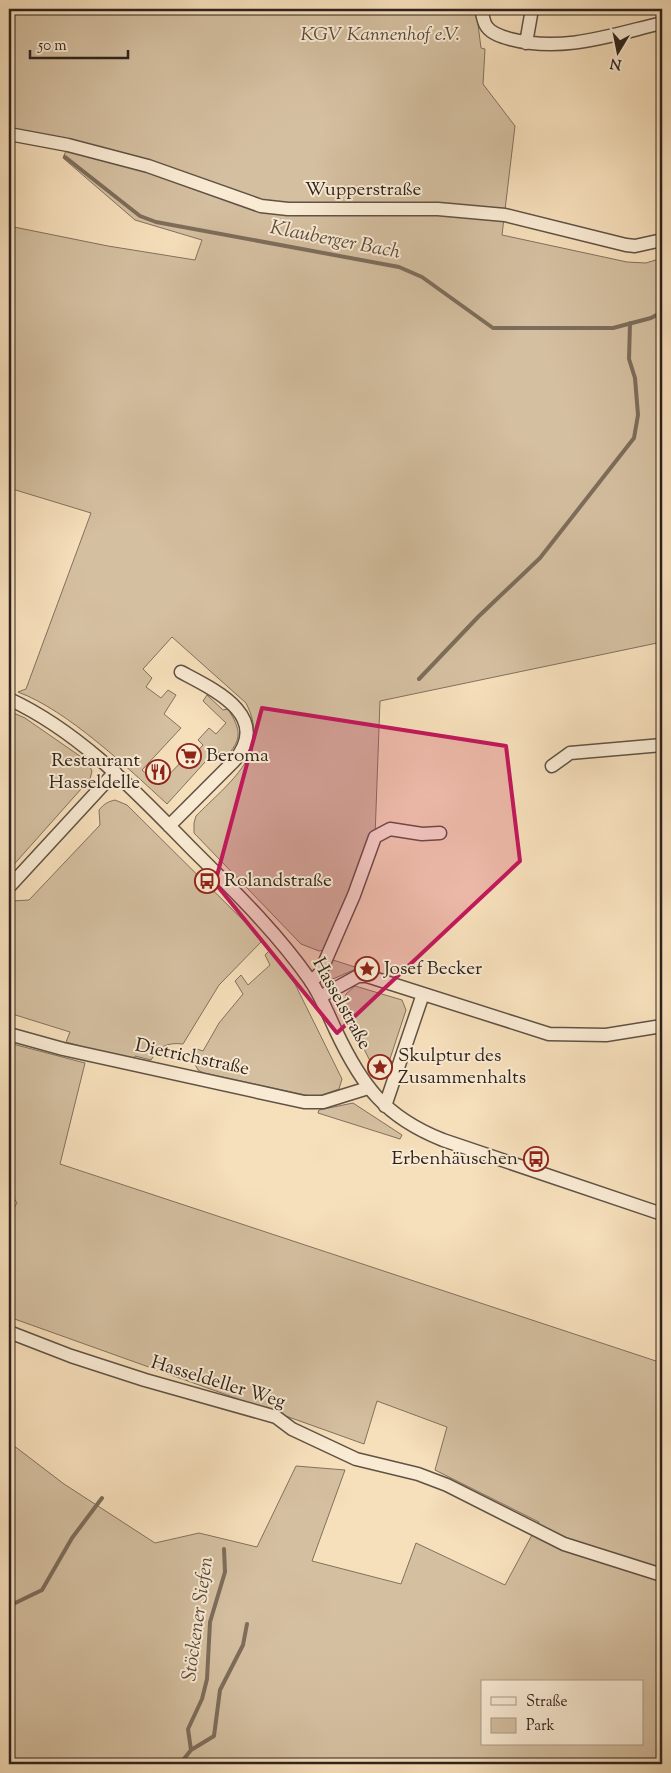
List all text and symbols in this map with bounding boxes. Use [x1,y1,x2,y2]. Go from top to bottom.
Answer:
park label: KGV Kannenhof e.V. [301,22,459,49]
scale bar [30,28,128,60]
north arrow [594,28,644,78]
text: 50 m [37,36,67,57]
text: N [609,52,623,74]
street label: Wupperstraße [305,177,421,204]
water label: Klauberger Bach [267,214,403,268]
supermarket icon: Beroma [176,743,202,769]
place label: Beroma [206,743,269,770]
place label: Restaurant Hasseldelle [49,748,140,797]
restaurant icon: Restaurant Hasseldelle [145,759,171,785]
bus stop icon: Rolandstraße [194,868,220,894]
place label: Rolandstraße [224,868,332,895]
street label: Hasselstraße [305,953,377,1055]
place icon: Josef Becker [354,956,380,982]
place label: Josef Becker [383,956,482,983]
street label: Dietrichstraße [132,1033,252,1083]
place label: Skulptur des Zusammenhalts [398,1043,526,1092]
place icon: Skulptur des Zusammenhalts [367,1054,393,1080]
place label: Erbenhäuschen [392,1146,518,1173]
bus stop icon: Erbenhäuschen [523,1146,549,1172]
street label: Hasseldeller Weg [147,1350,289,1416]
water label: Stöckener Siefen [176,1554,222,1683]
legend [481,1680,644,1746]
text: Straße [526,1692,568,1713]
text: Park [526,1716,555,1737]

